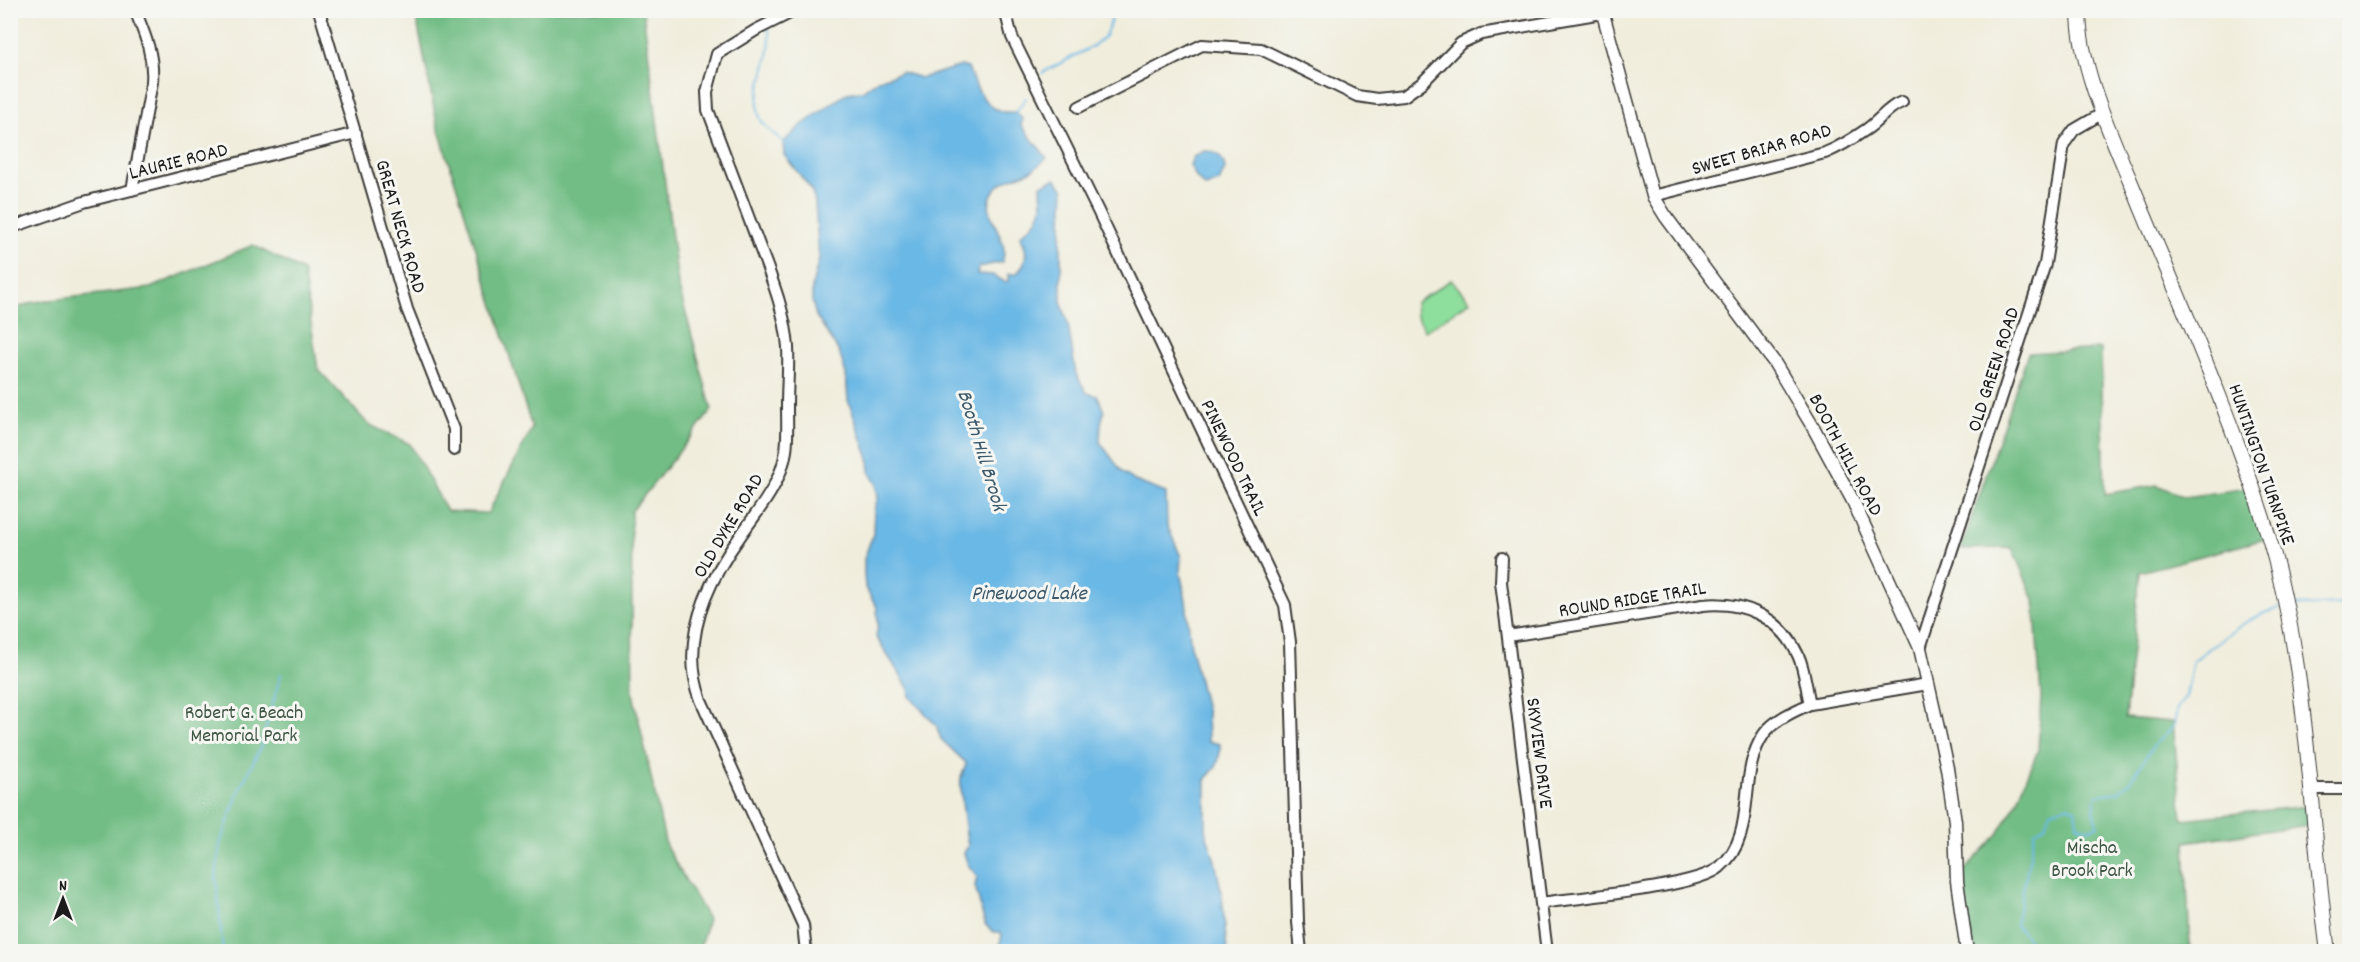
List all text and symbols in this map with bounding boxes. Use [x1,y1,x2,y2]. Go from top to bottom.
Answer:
street label: SWEET BRIAR ROAD [1689,118,1835,184]
street label: LAURIE ROAD [126,137,231,189]
street label: GREAT NECK ROAD [367,157,432,297]
street label: OLD GREEN ROAD [1962,304,2028,436]
street label: HUNTINGTON TURNPIKE [2219,381,2301,549]
water label: Booth Hill Brook [947,387,1013,517]
street label: BOOTH HILL ROAD [1800,389,1888,522]
street label: PINEWOOD TRAIL [1192,395,1273,521]
street label: OLD DYKE ROAD [687,469,772,584]
street label: ROUND RIDGE TRAIL [1557,576,1708,626]
water label: Pinewood Lake [971,580,1088,610]
street label: SKYVIEW DRIVE [1517,696,1559,810]
park label: Robert G. Beach Memorial Park [185,700,303,751]
park label: Mischa Brook Park [2051,835,2133,886]
north arrow [33,869,93,929]
text: N [59,875,67,898]

